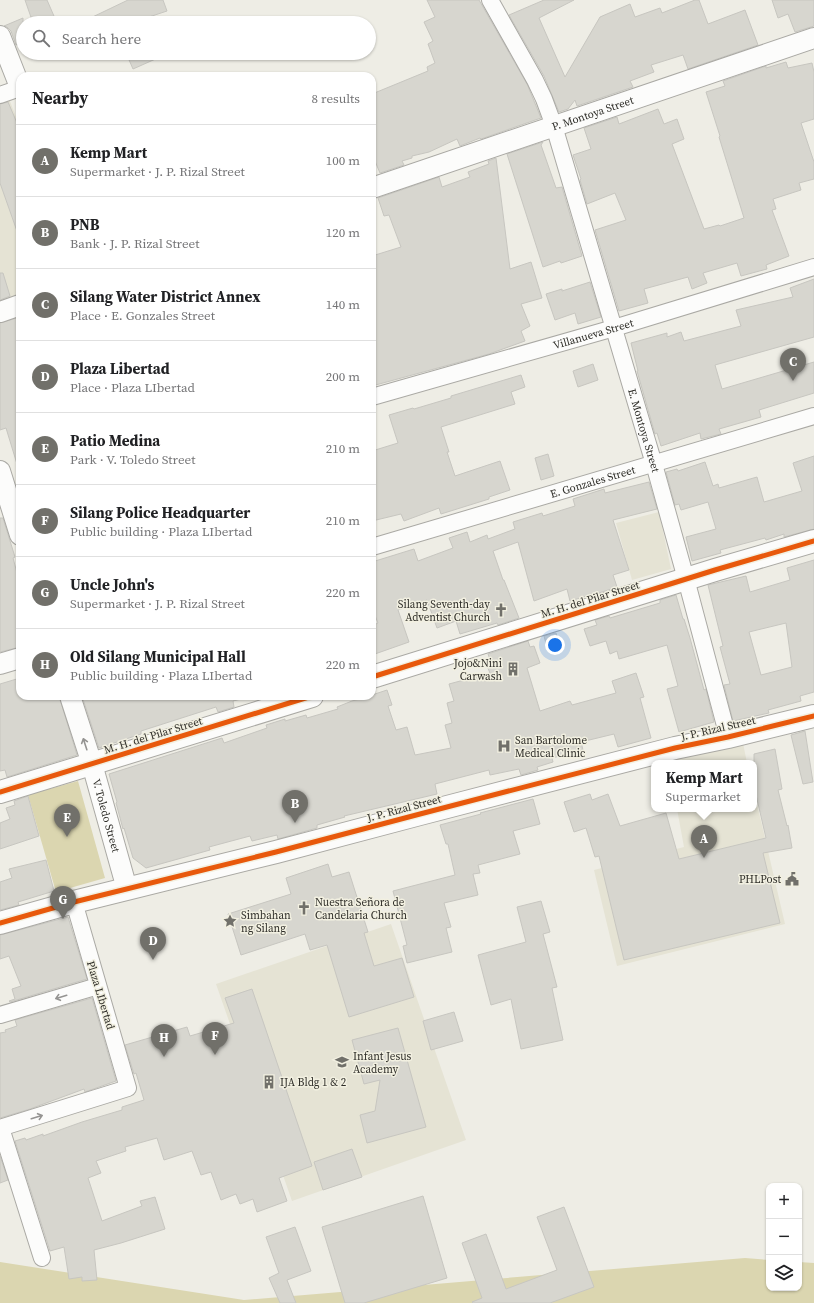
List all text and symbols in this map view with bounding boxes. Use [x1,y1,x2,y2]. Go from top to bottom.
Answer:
search box [16,16,376,60]
icon: search [30,27,52,49]
text: Search here [62,28,141,49]
text: Nearby [32,86,88,110]
text: 8 results [312,90,360,107]
street label: P. Montoya Street [550,93,636,134]
text: Kemp Mart [70,142,147,163]
text: A [41,152,49,169]
text: 100 m [326,152,360,169]
text: Supermarket · J. P. Rizal Street [70,163,245,180]
text: PNB [70,214,100,235]
text: B [41,224,49,241]
text: 120 m [326,224,360,241]
text: Bank · J. P. Rizal Street [70,235,199,252]
text: Silang Water District Annex [70,286,260,307]
text: C [41,296,49,313]
text: 140 m [326,296,360,313]
text: Place · E. Gonzales Street [70,307,215,324]
street label: Villanueva Street [551,315,636,353]
pin: C [780,348,806,381]
text: Plaza Libertad [70,358,170,379]
text: D [40,368,50,385]
text: 200 m [326,368,360,385]
text: Place · Plaza LIbertad [70,379,195,396]
street label: E. Montoya Street [624,387,663,474]
text: Patio Medina [70,430,160,451]
text: E [41,440,49,457]
text: 210 m [326,440,360,457]
text: Park · V. Toledo Street [70,451,195,468]
street label: E. Gonzales Street [548,462,637,502]
text: Silang Police Headquarter [70,502,250,523]
text: F [41,512,49,529]
text: 210 m [326,512,360,529]
text: Public building · Plaza LIbertad [70,523,252,540]
text: Uncle John's [70,574,154,595]
street label: M. H. del Pilar Street [539,577,642,622]
text: G [41,584,49,601]
text: 220 m [326,584,360,601]
text: Supermarket · J. P. Rizal Street [70,595,245,612]
place label: Silang Seventh-day Adventist Church [398,597,490,625]
church icon: Silang Seventh-day Adventist Church [493,602,509,618]
your location [545,635,565,655]
text: Old Silang Municipal Hall [70,646,246,667]
text: H [40,656,50,673]
text: 220 m [326,656,360,673]
place label: Jojo&Nini Carwash [453,656,502,684]
building icon: Jojo&Nini Carwash [505,661,521,677]
text: Public building · Plaza LIbertad [70,667,252,684]
street label: M. H. del Pilar Street [102,713,205,758]
street label: J. P. Rizal Street [678,713,757,745]
place label: San Bartolome Medical Clinic [515,733,587,761]
one-way arrow [81,738,89,750]
hospital icon: San Bartolome Medical Clinic [496,738,512,754]
popup [651,760,757,812]
text: Kemp Mart [665,767,743,788]
street label: V. Toledo Street [89,777,123,855]
text: Supermarket [665,788,740,805]
pin: B [282,790,308,823]
street label: J. P. Rizal Street [365,791,443,826]
pin: E [54,804,80,837]
pin: A [691,825,717,858]
public building icon: PHLPost [784,871,800,887]
place label: PHLPost [739,872,781,887]
pin: G [50,886,76,919]
place label: Nuestra Señora de Candelaria Church [315,895,407,923]
church icon: Nuestra Señora de Candelaria Church [296,900,312,916]
place label: Simbahan ng Silang [241,908,291,936]
place icon: Simbahan ng Silang [222,913,238,929]
pin: D [140,927,166,960]
street label: Plaza LIbertad [83,959,118,1032]
one-way arrow [54,994,67,1001]
pin: F [202,1022,228,1055]
pin: H [151,1024,177,1057]
place label: Infant Jesus Academy [353,1049,412,1077]
school or university icon: Infant Jesus Academy [334,1054,350,1070]
building icon: IJA Bldg 1 & 2 [261,1074,277,1090]
place label: IJA Bldg 1 & 2 [280,1075,347,1090]
one-way arrow [31,1113,44,1120]
map controls [766,1183,802,1291]
button: + [766,1183,802,1219]
button: − [766,1219,802,1255]
button: layers [766,1255,802,1291]

